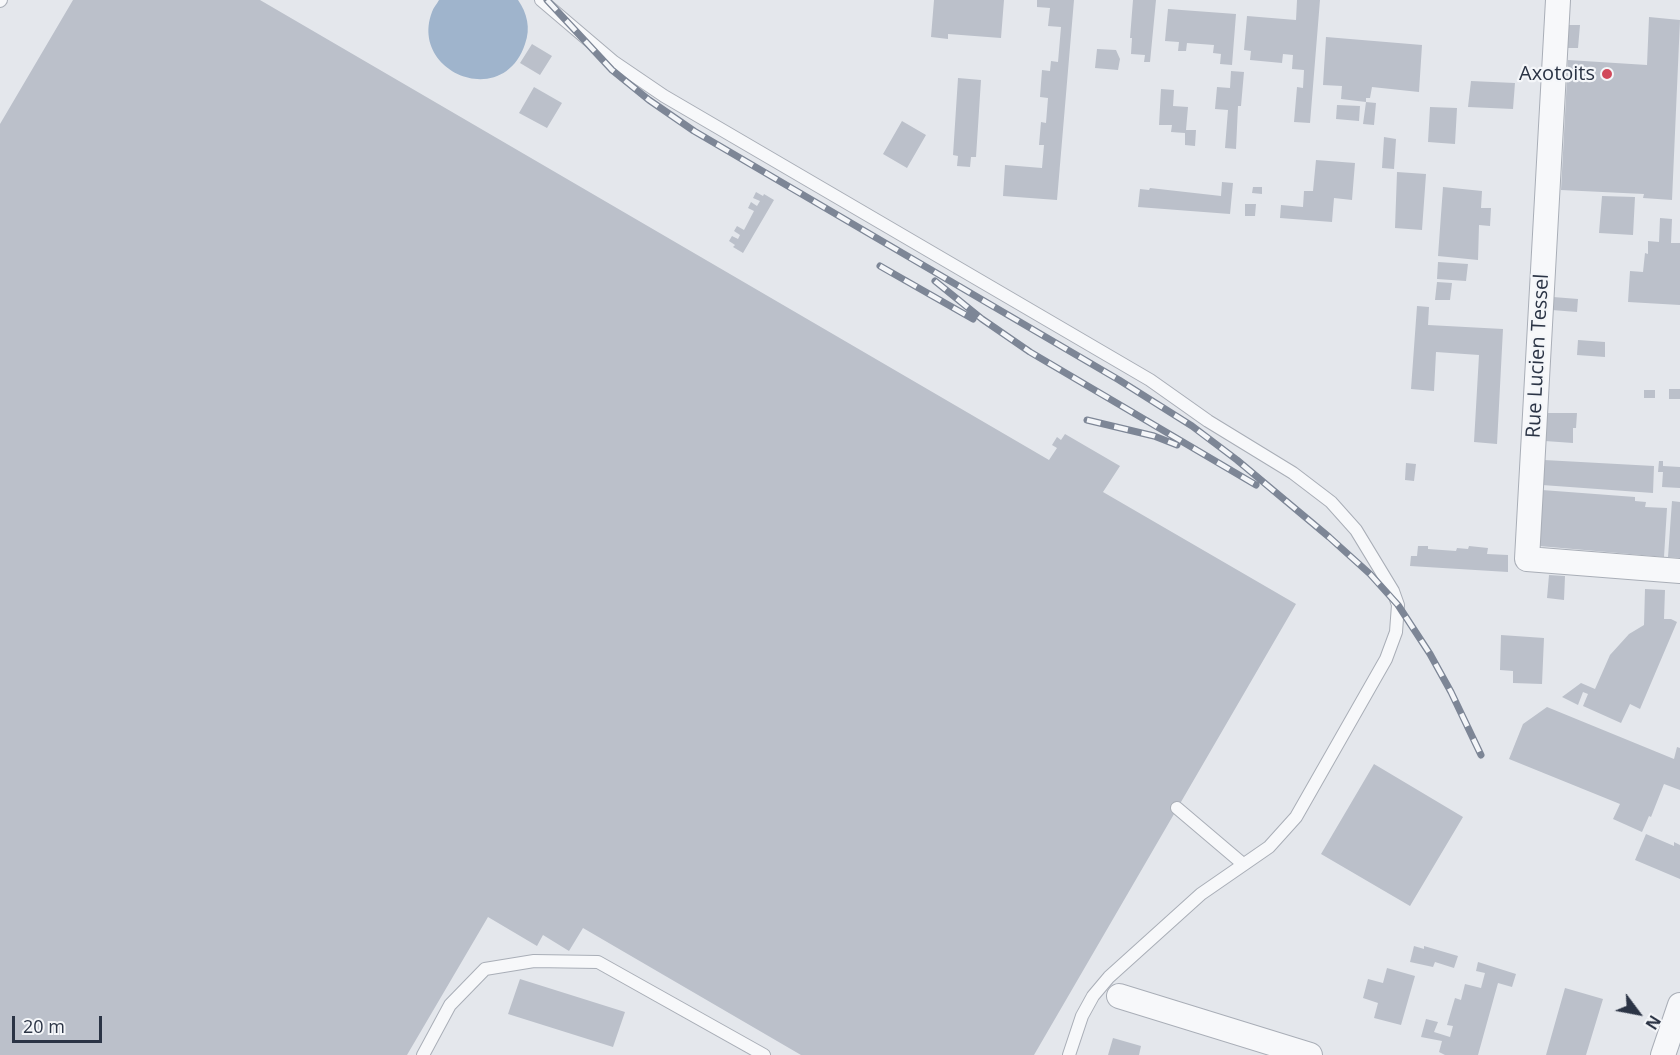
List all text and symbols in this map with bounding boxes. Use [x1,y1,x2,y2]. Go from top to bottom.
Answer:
place label: Axotoits [1519,62,1595,86]
marker: Axotoits [1600,67,1614,81]
street label: Rue Lucien Tessel [1522,273,1554,439]
north arrow [1608,983,1668,1043]
scale bar [15,1004,105,1042]
text: N [1640,1011,1666,1034]
text: 20 m [23,1014,65,1038]

